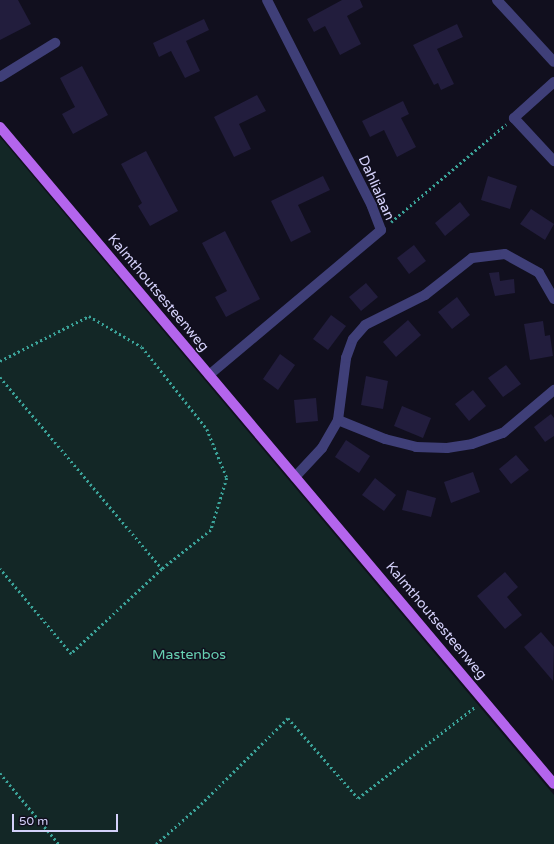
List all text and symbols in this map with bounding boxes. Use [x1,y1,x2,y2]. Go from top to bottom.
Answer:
street label: Dahlialaan [354,153,398,223]
street label: Kalmthoutsesteenweg [104,231,212,355]
street label: Kalmthoutsesteenweg [382,559,490,683]
park label: Mastenbos [152,647,226,663]
scale bar [14,806,120,832]
text: 50 m [19,814,48,828]

